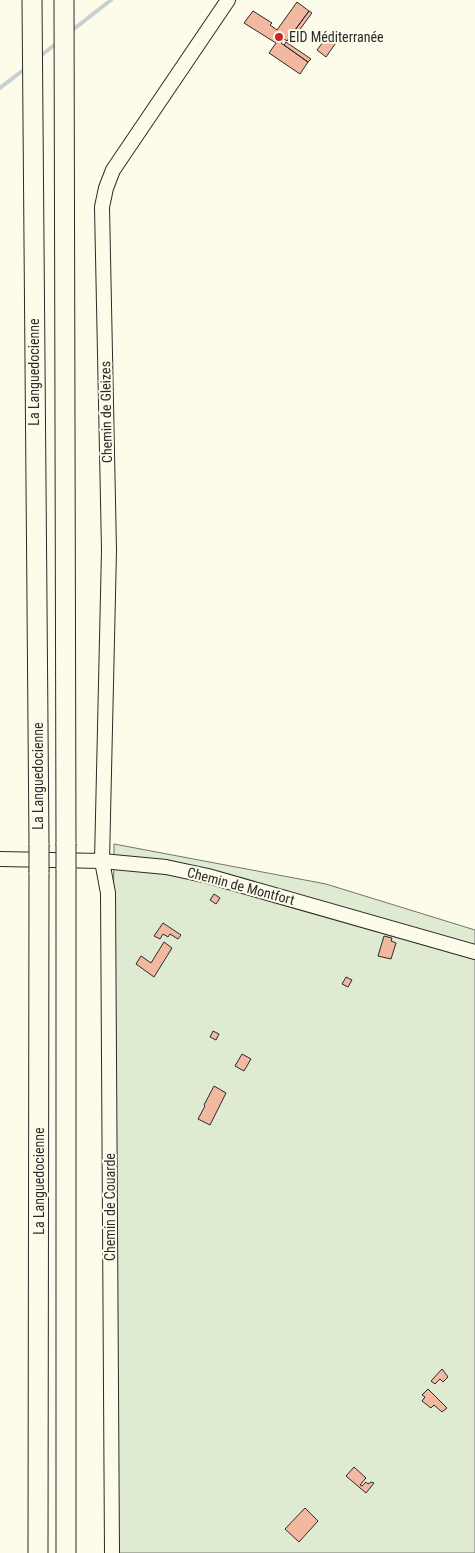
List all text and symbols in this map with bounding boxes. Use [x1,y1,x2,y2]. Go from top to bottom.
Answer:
place label: EID Méditerranée [289,29,384,45]
marker: EID Méditerranée [273,31,285,43]
street label: La Languedocienne [26,318,42,426]
street label: Chemin de Gleizes [97,361,115,463]
street label: La Languedocienne [30,722,46,830]
street label: Chemin de Montfort [186,864,296,908]
street label: La Languedocienne [31,1127,47,1235]
street label: Chemin de Couarde [102,1153,118,1261]

